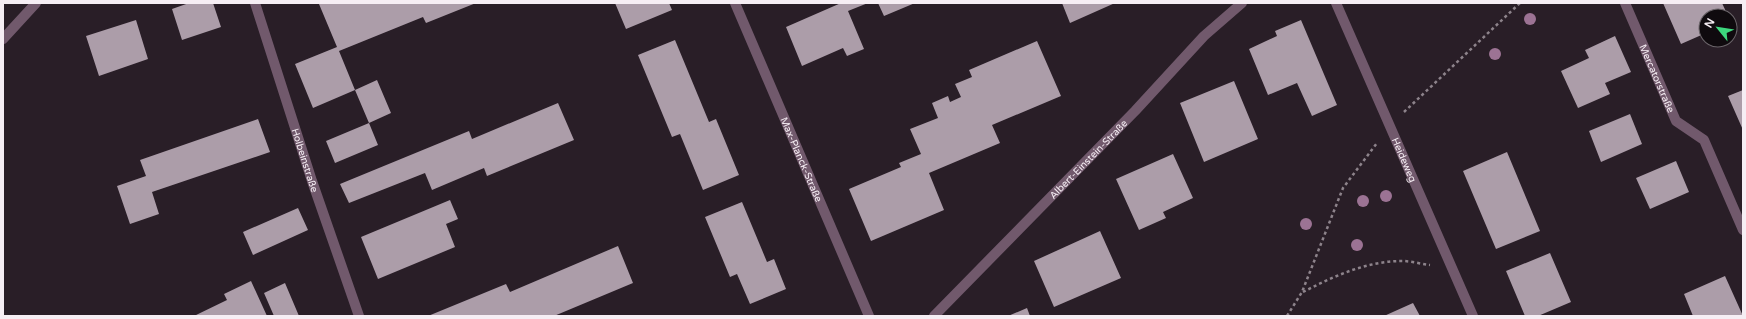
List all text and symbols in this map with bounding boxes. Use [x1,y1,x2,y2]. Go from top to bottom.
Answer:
north arrow [1698,8,1738,48]
text: N [1702,16,1718,30]
street label: Mercatorstraße [1637,43,1677,115]
street label: Max-Planck-Straße [778,115,825,204]
street label: Albert-Einstein-Straße [1047,117,1130,202]
street label: Holbeinstraße [289,127,321,194]
street label: Heideweg [1389,136,1419,184]

